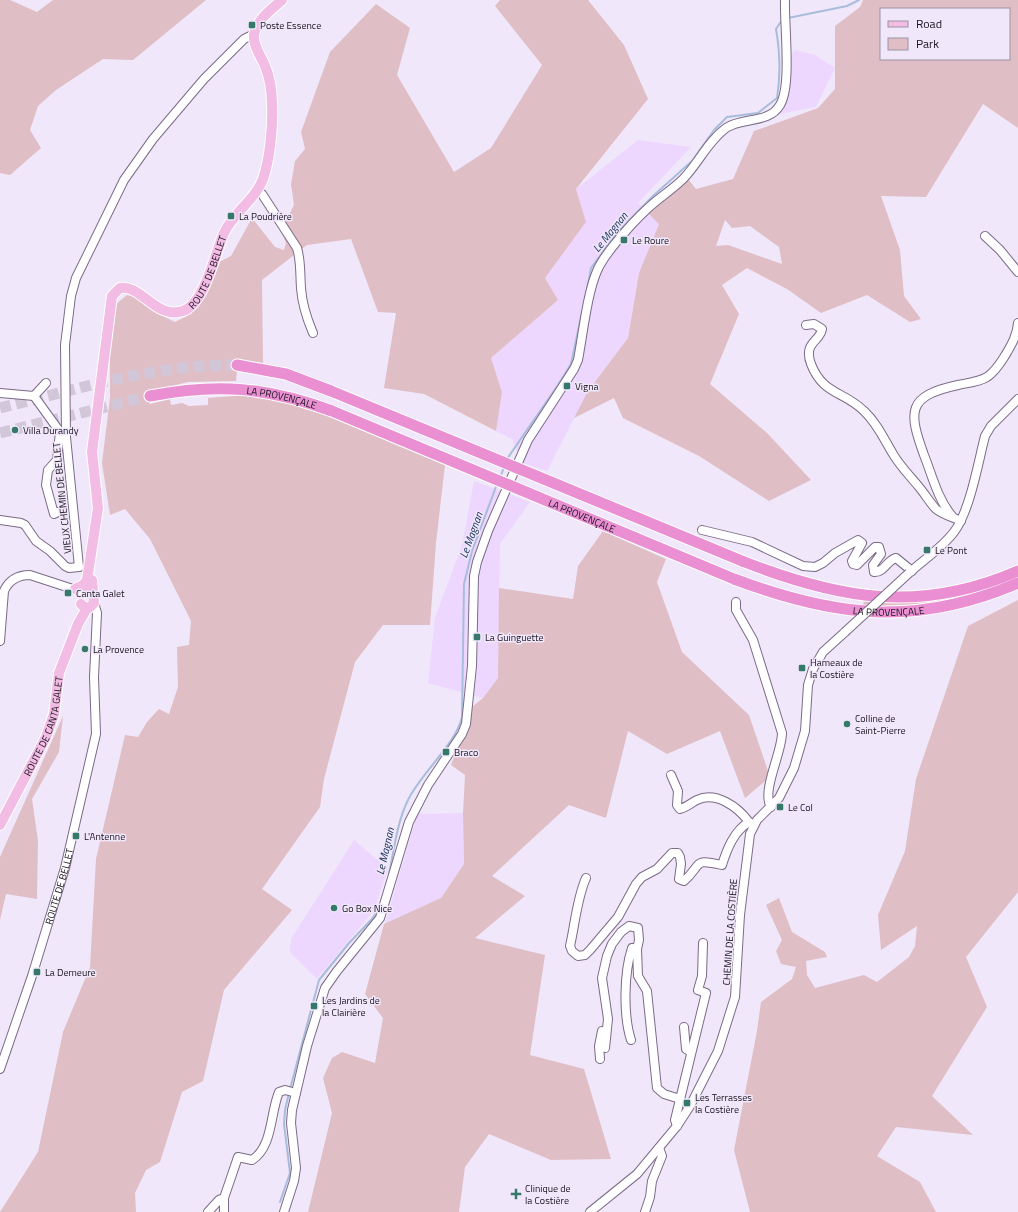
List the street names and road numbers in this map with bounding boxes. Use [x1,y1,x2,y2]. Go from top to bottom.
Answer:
street label: ROUTE DE BELLET [185,233,230,312]
street label: LA PROVENÇALE [246,383,319,413]
street label: VIEUX CHEMIN DE BELLET [49,441,75,554]
street label: LA PROVENÇALE [546,495,618,536]
street label: LA PROVENÇALE [852,602,926,619]
street label: ROUTE DE CANTA GALET [19,675,66,779]
street label: ROUTE DE BELLET [41,846,77,926]
street label: CHEMIN DE LA COSTIÈRE [719,878,741,986]

